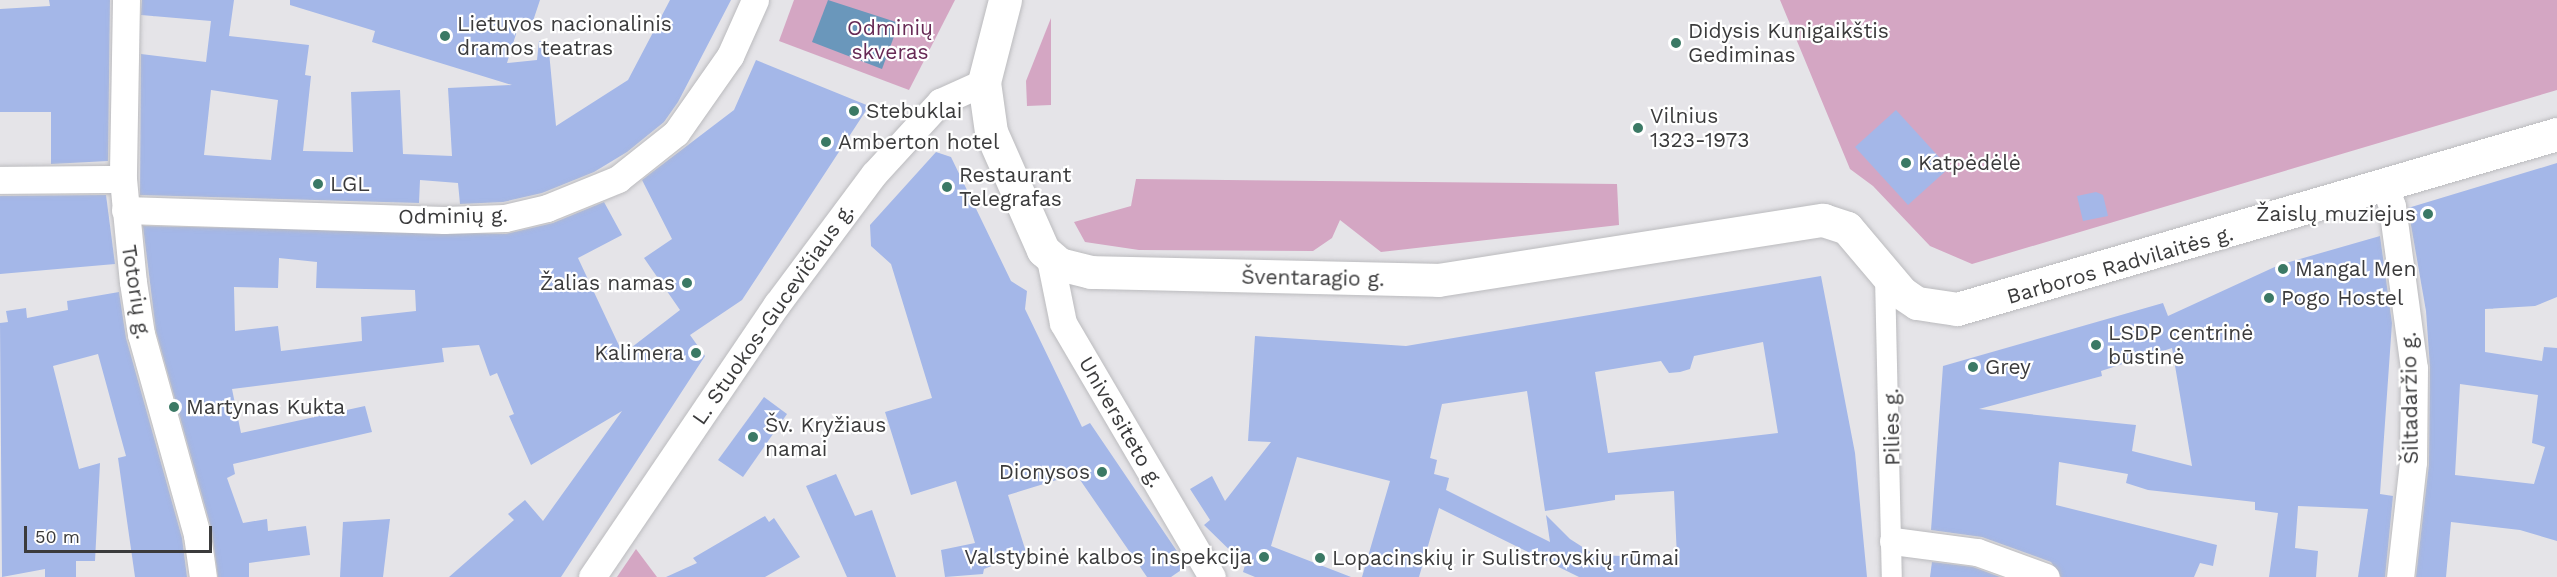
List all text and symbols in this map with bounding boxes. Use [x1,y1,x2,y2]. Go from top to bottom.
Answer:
place label: Lietuvos nacionalinis dramos teatras [457,11,672,61]
park label: Odminių skveras [847,15,933,65]
place label: Didysis Kunigaikštis Gediminas [1688,18,1889,68]
marker: Lietuvos nacionalinis dramos teatras [438,29,452,43]
marker: Didysis Kunigaikštis Gediminas [1669,36,1683,50]
place label: Stebuklai [866,98,962,124]
place label: Vilnius 1323-1973 [1650,103,1750,153]
marker: Stebuklai [847,104,861,118]
marker: Vilnius 1323-1973 [1631,121,1645,135]
place label: Amberton hotel [838,129,999,155]
marker: Amberton hotel [819,135,833,149]
place label: Katpėdėlė [1918,150,2021,176]
marker: Katpėdėlė [1899,156,1913,170]
place label: Restaurant Telegrafas [959,162,1071,212]
place label: LGL [330,171,370,197]
marker: LGL [311,177,325,191]
marker: Restaurant Telegrafas [940,180,954,194]
street label: L. Stuokos-Gucevičiaus g. [687,198,859,430]
place label: Žaislų muziejus [2256,201,2416,227]
street label: Odminių g. [398,202,508,230]
marker: Žaislų muziejus [2421,207,2435,221]
street label: Barboros Radvilaitės g. [2004,221,2236,309]
street label: Totorių g. [116,243,156,341]
place label: Mangal Men [2295,256,2417,282]
marker: Mangal Men [2276,262,2290,276]
street label: Šventaragio g. [1241,264,1385,292]
place label: Žalias namas [540,270,675,296]
marker: Žalias namas [680,276,694,290]
place label: Pogo Hostel [2281,285,2403,311]
marker: Pogo Hostel [2262,291,2276,305]
place label: LSDP centrinė būstinė [2108,320,2254,370]
street label: Šiltadaržio g. [2396,332,2424,464]
marker: LSDP centrinė būstinė [2089,338,2103,352]
place label: Kalimera [594,340,684,366]
marker: Kalimera [689,346,703,360]
street label: Universiteto g. [1073,352,1169,492]
place label: Grey [1985,354,2031,380]
marker: Grey [1966,360,1980,374]
street label: Pilies g. [1879,388,1905,466]
place label: Martynas Kukta [186,394,345,420]
marker: Martynas Kukta [167,400,181,414]
place label: Šv. Kryžiaus namai [765,412,886,462]
marker: Šv. Kryžiaus namai [746,430,760,444]
place label: Dionysos [999,459,1090,485]
marker: Dionysos [1095,465,1109,479]
scale bar [27,514,214,552]
text: 50 m [35,526,80,547]
place label: Valstybinė kalbos inspekcija [964,544,1252,570]
place label: Lopacinskių ir Sulistrovskių rūmai [1332,545,1680,571]
marker: Valstybinė kalbos inspekcija [1257,550,1271,564]
marker: Lopacinskių ir Sulistrovskių rūmai [1313,551,1327,565]

